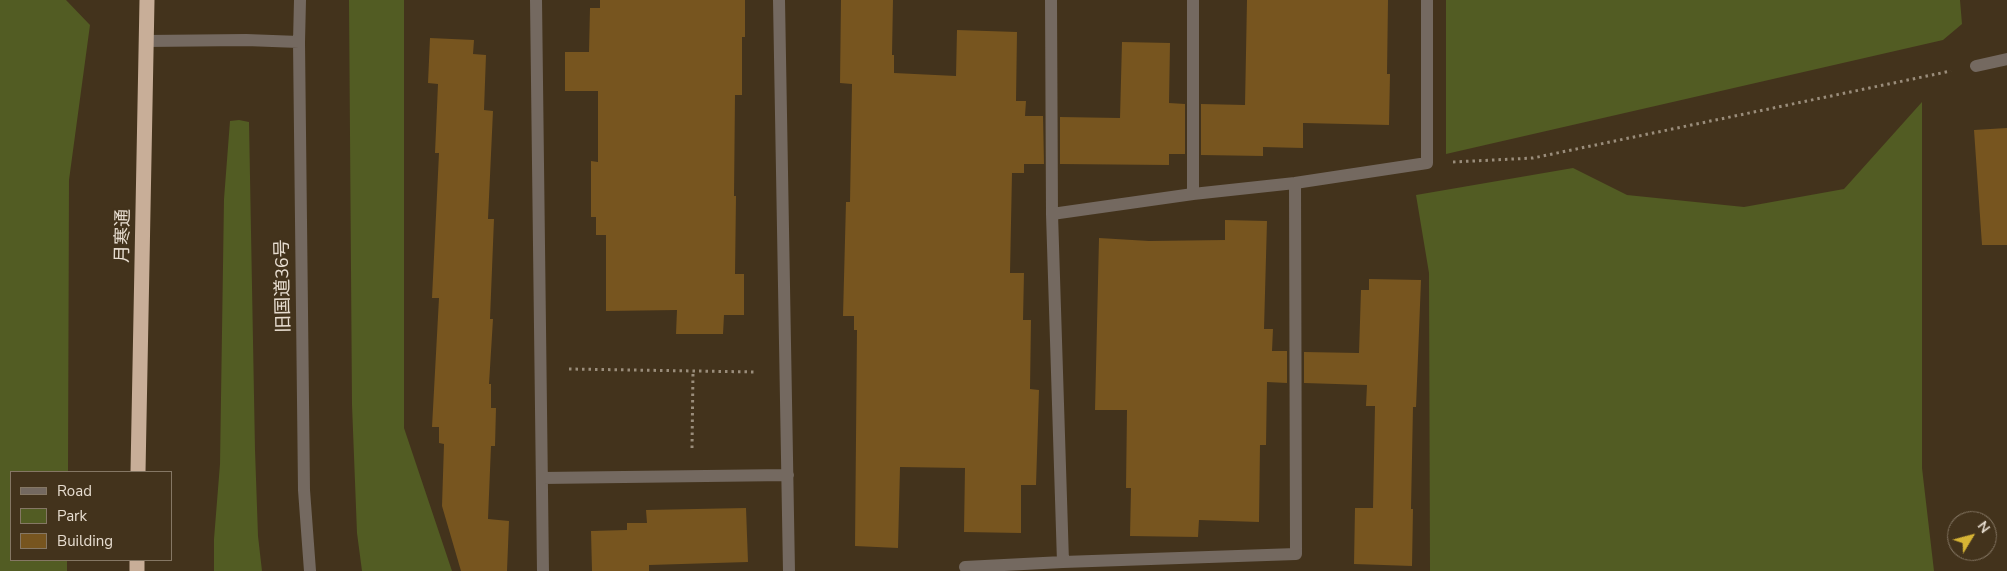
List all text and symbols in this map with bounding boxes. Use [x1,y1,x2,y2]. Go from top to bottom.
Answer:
street label: 月寒通 [113,209,135,263]
street label: 旧国道36号 [272,239,296,333]
legend [10,471,172,561]
text: Road [57,481,92,501]
text: Park [57,506,87,526]
north arrow [1947,511,1997,561]
text: N [1973,517,1994,537]
text: Building [57,531,113,551]

